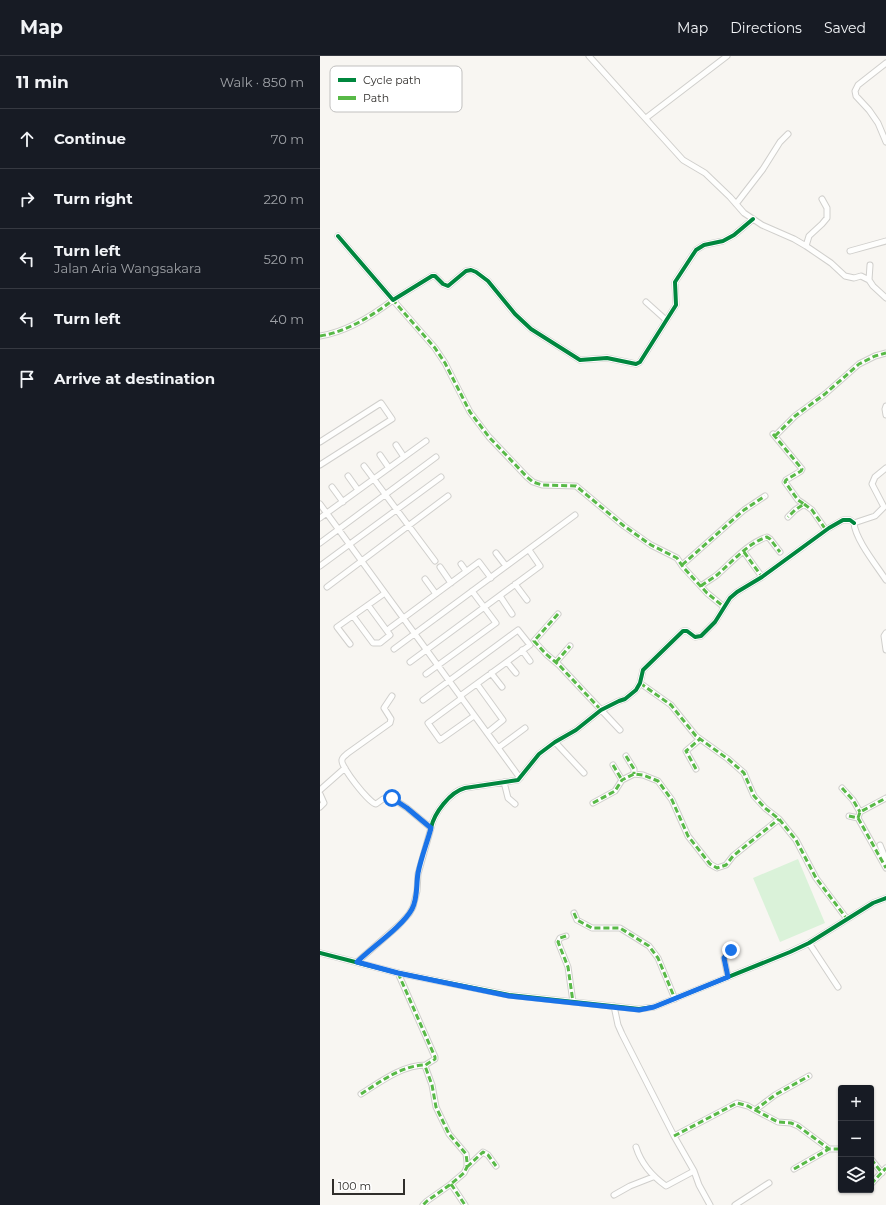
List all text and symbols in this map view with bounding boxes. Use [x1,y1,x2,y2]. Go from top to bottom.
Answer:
text: Map [20,16,63,39]
text: Map [677,19,708,37]
text: Directions [730,19,802,37]
text: Saved [824,19,866,37]
legend [330,66,462,112]
text: 11 min [16,72,69,92]
text: Cycle path [363,73,421,87]
text: Walk · 850 m [220,74,304,90]
text: Path [363,91,389,105]
icon: ahead [16,128,38,150]
text: Continue [54,129,126,148]
text: 70 m [271,131,304,147]
icon: right [16,188,38,210]
text: Turn right [54,189,133,208]
text: 220 m [263,191,304,207]
text: Turn left [54,241,121,260]
icon: left [16,248,38,270]
text: 520 m [264,251,304,267]
text: Jalan Aria Wangsakara [54,260,201,276]
icon: left [16,308,38,330]
text: Turn left [54,309,121,328]
text: 40 m [270,311,304,327]
icon: arrive [16,368,38,390]
text: Arrive at destination [54,369,215,388]
route start [383,789,401,807]
route end [722,941,740,959]
map controls [838,1085,874,1193]
button: + [838,1085,874,1121]
button: − [838,1121,874,1157]
button: layers [838,1157,874,1193]
scale bar [332,1177,405,1196]
text: 100 m [338,1179,371,1193]

